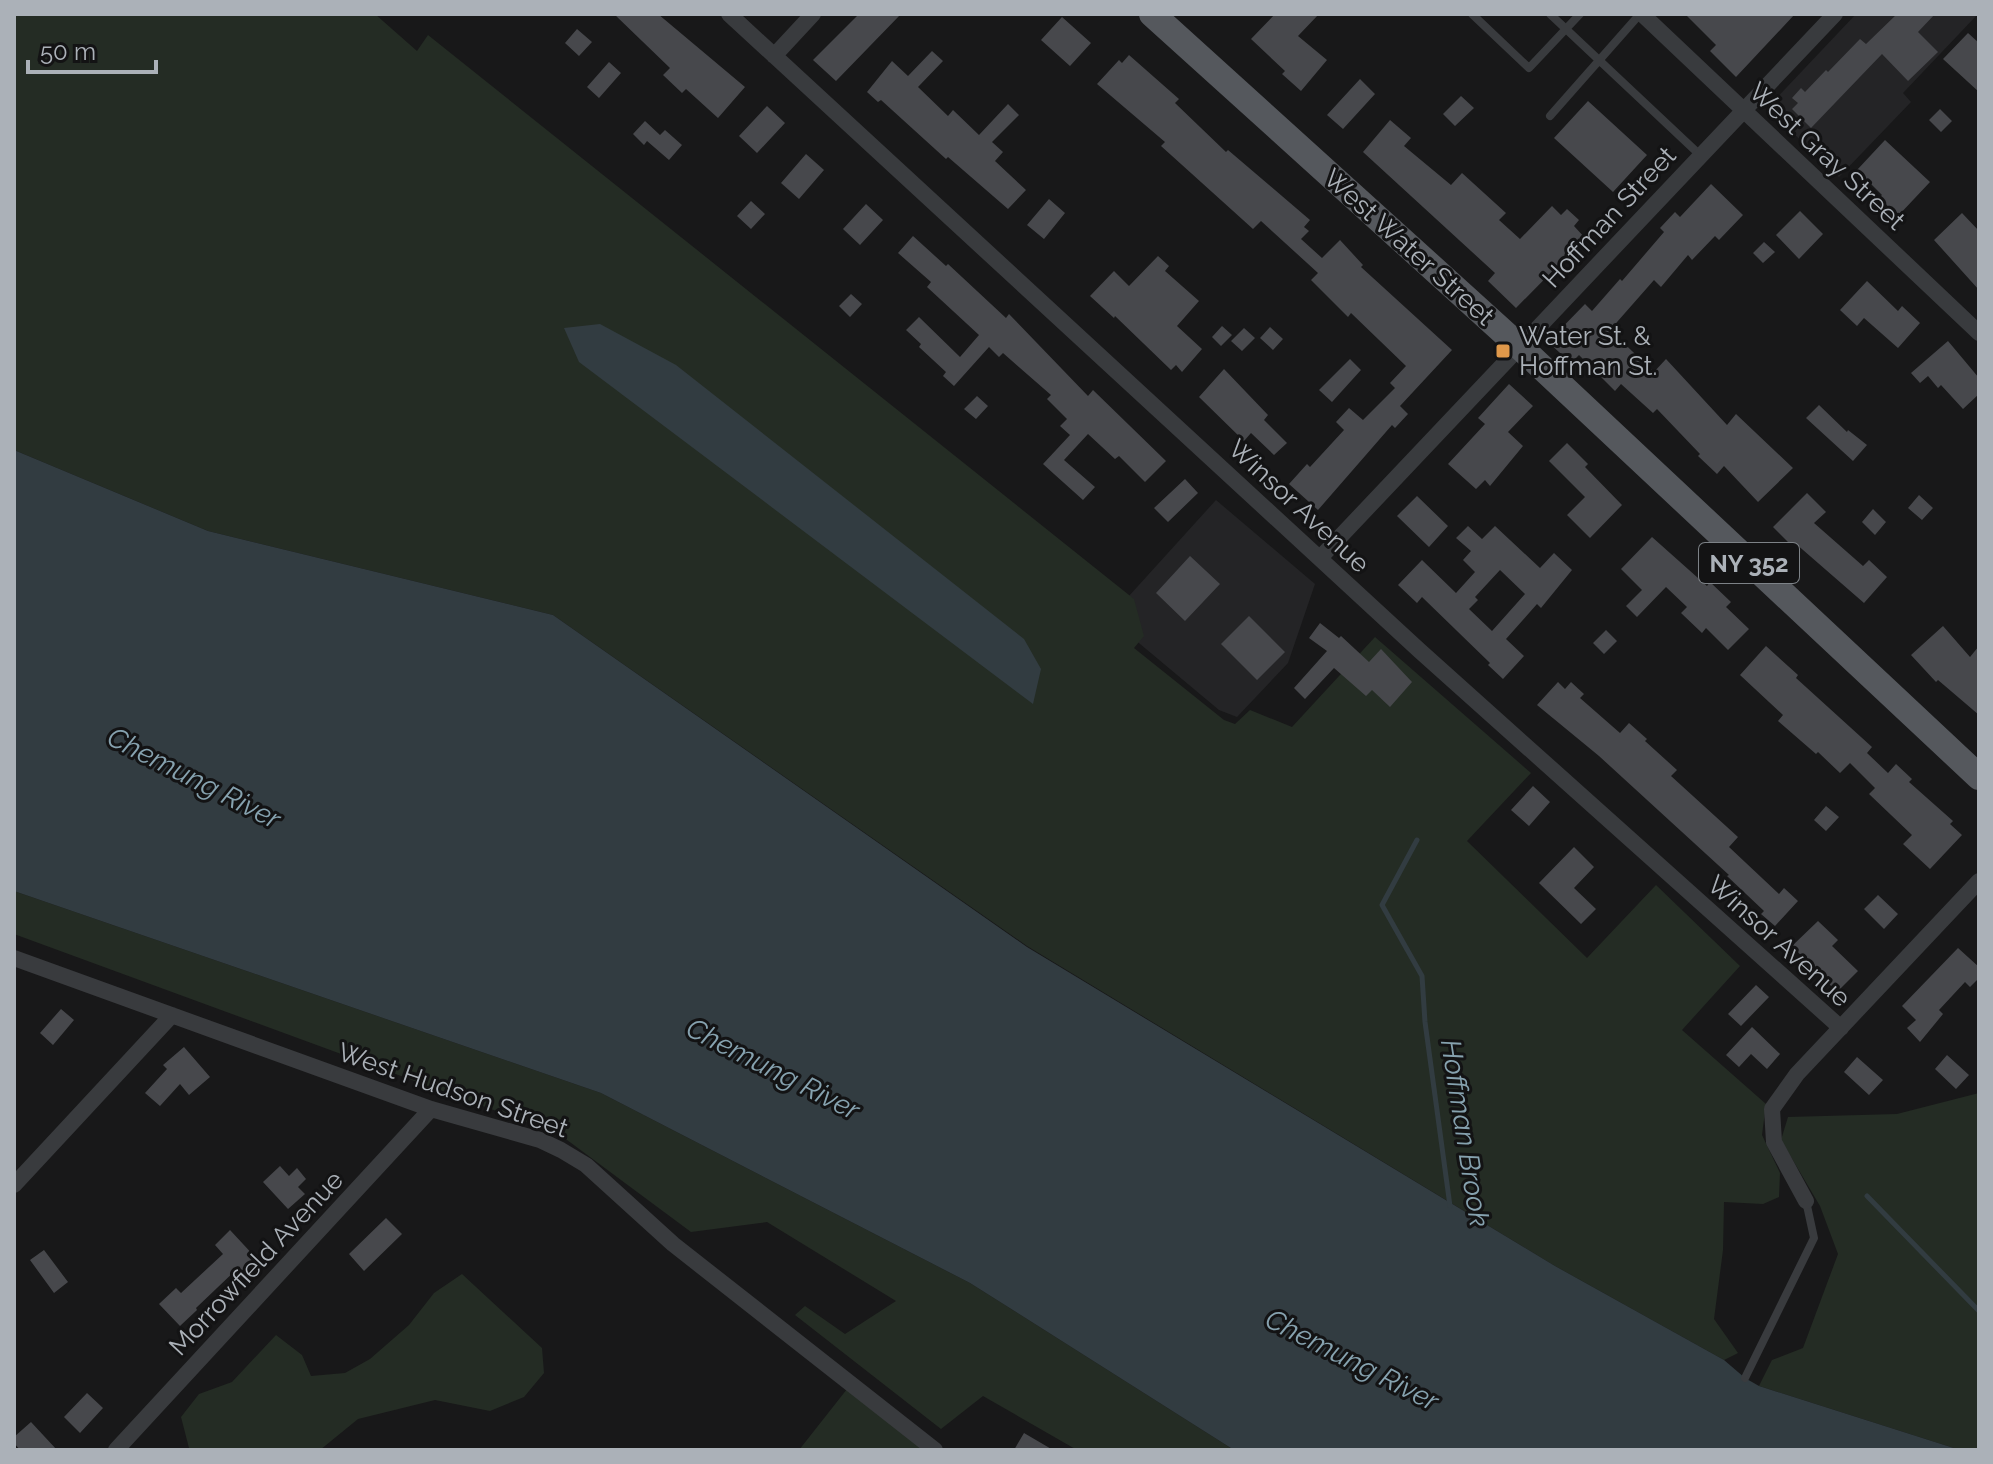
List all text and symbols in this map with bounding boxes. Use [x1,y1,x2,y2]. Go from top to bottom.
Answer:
scale bar [28,24,156,74]
text: 50 m [40,37,96,66]
street label: West Gray Street [1743,76,1911,236]
street label: Hoffman Street [1536,140,1682,294]
street label: West Water Street [1318,163,1500,331]
place label: Water St. & Hoffman St. [1519,321,1657,381]
marker: Water St. & Hoffman St. [1494,342,1512,360]
street label: Winsor Avenue [1222,433,1376,579]
road number: NY 352 [1699,543,1799,583]
water label: Chemung River [102,720,287,837]
street label: Winsor Avenue [1701,869,1857,1013]
water label: Chemung River [681,1011,866,1128]
street label: West Hudson Street [334,1037,572,1144]
water label: Hoffman Brook [1434,1037,1496,1229]
street label: Morrowfield Avenue [163,1165,349,1361]
water label: Chemung River [1260,1302,1445,1419]

